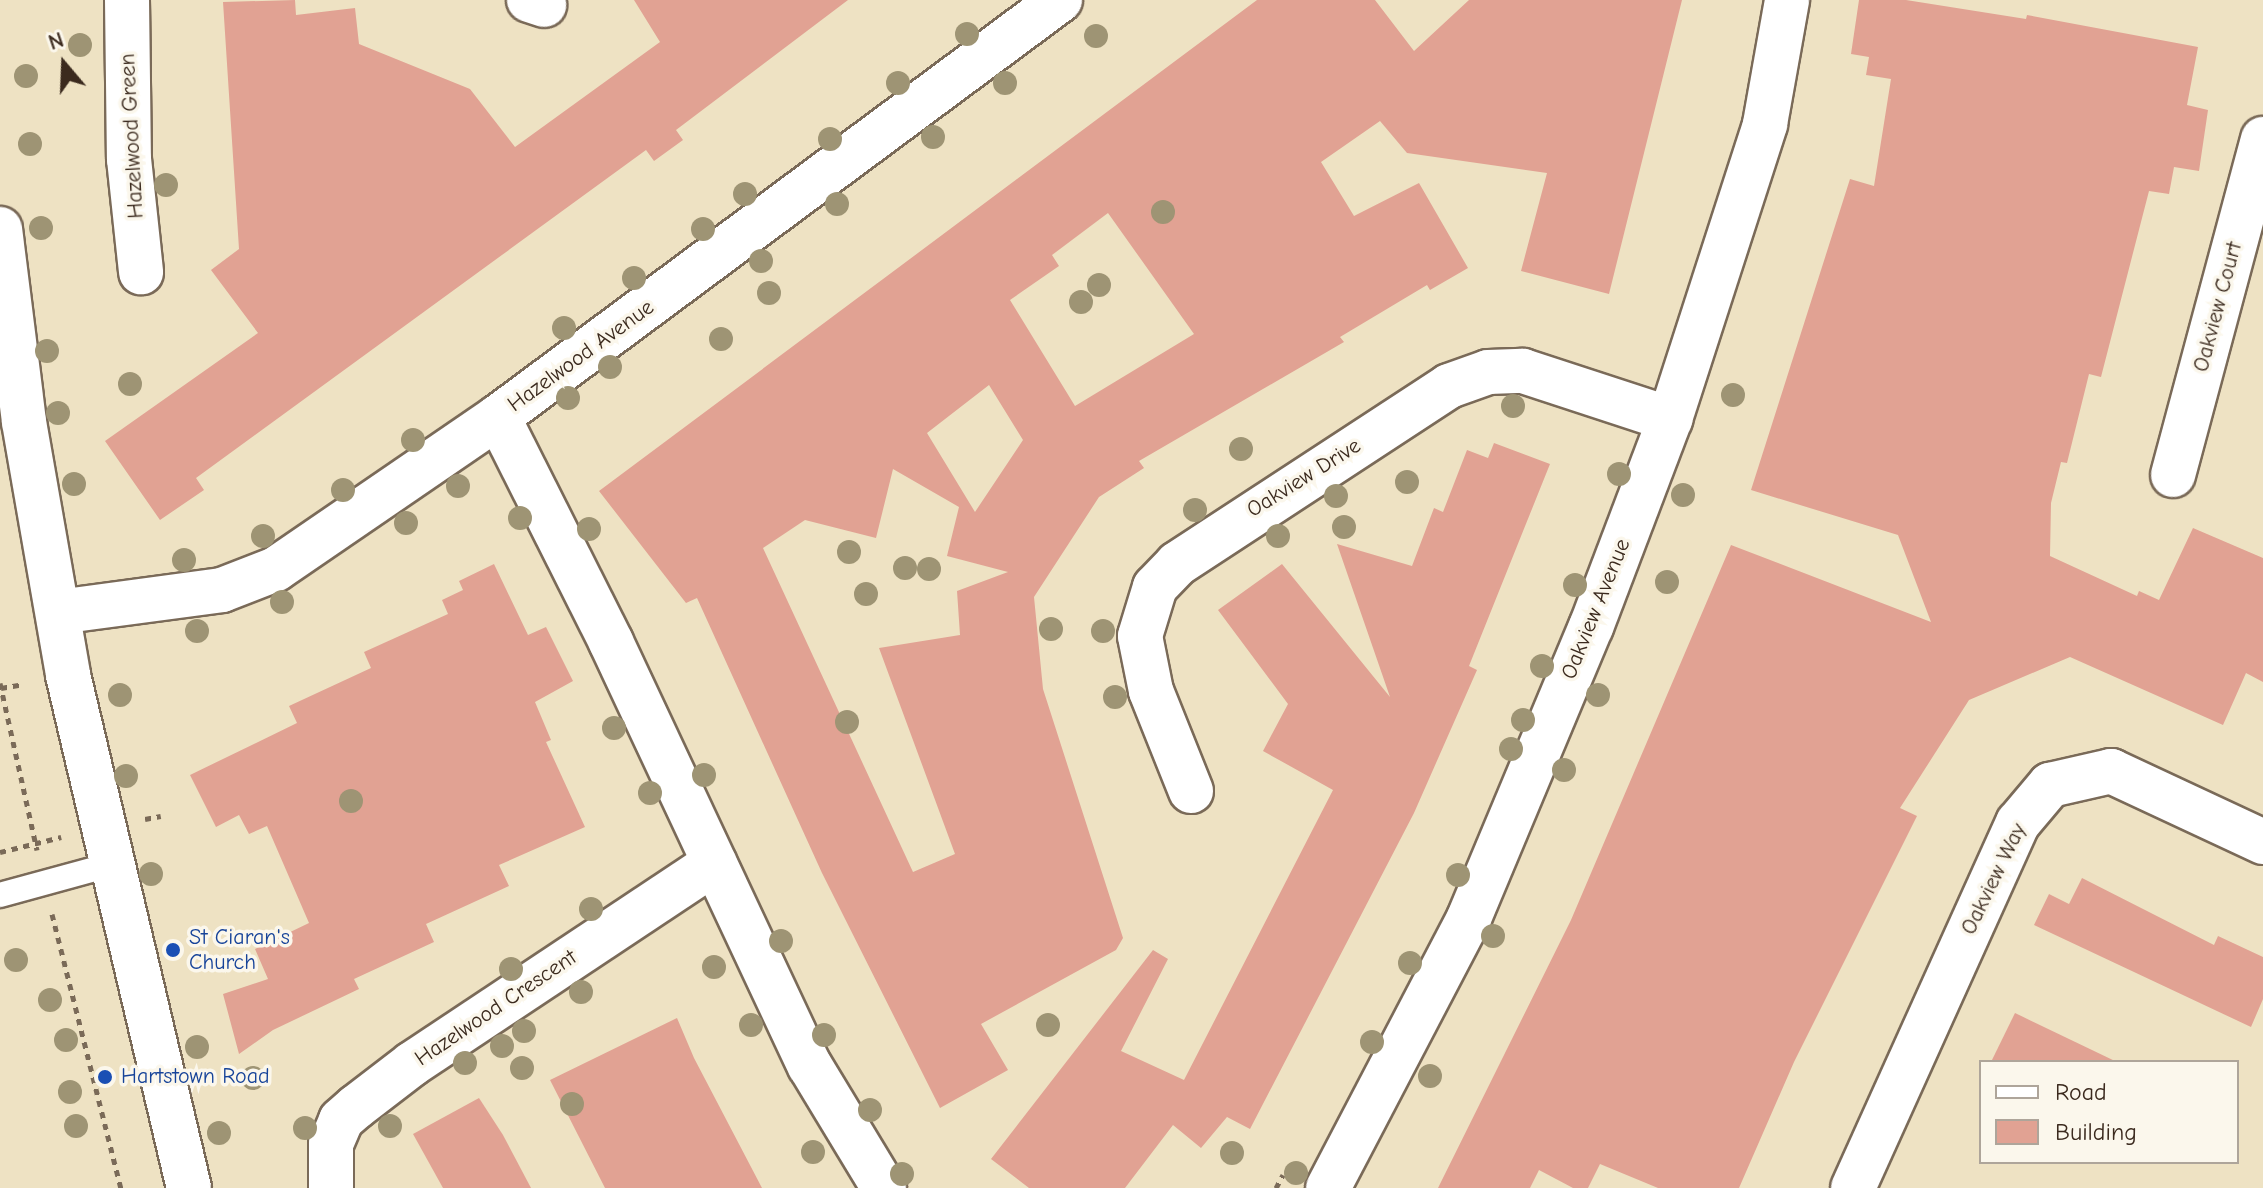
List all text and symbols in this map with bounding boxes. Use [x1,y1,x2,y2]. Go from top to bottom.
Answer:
north arrow [24,24,104,104]
text: N [45,27,67,56]
street label: Hazelwood Green [114,53,150,219]
street label: Oakview Court [2188,239,2248,375]
street label: Hazelwood Avenue [503,294,659,418]
street label: Oakview Drive [1242,433,1366,523]
street label: Oakview Avenue [1556,535,1636,683]
street label: Oakview Way [1956,819,2032,939]
place label: St Ciaran's Church [189,924,290,976]
marker: St Ciaran's Church [164,941,182,959]
street label: Hazelwood Crescent [410,944,582,1072]
legend [1979,1060,2239,1164]
place label: Hartstown Road [121,1064,270,1090]
marker: Hartstown Road [96,1068,114,1086]
text: Road [2055,1078,2107,1106]
text: Building [2055,1118,2137,1146]

